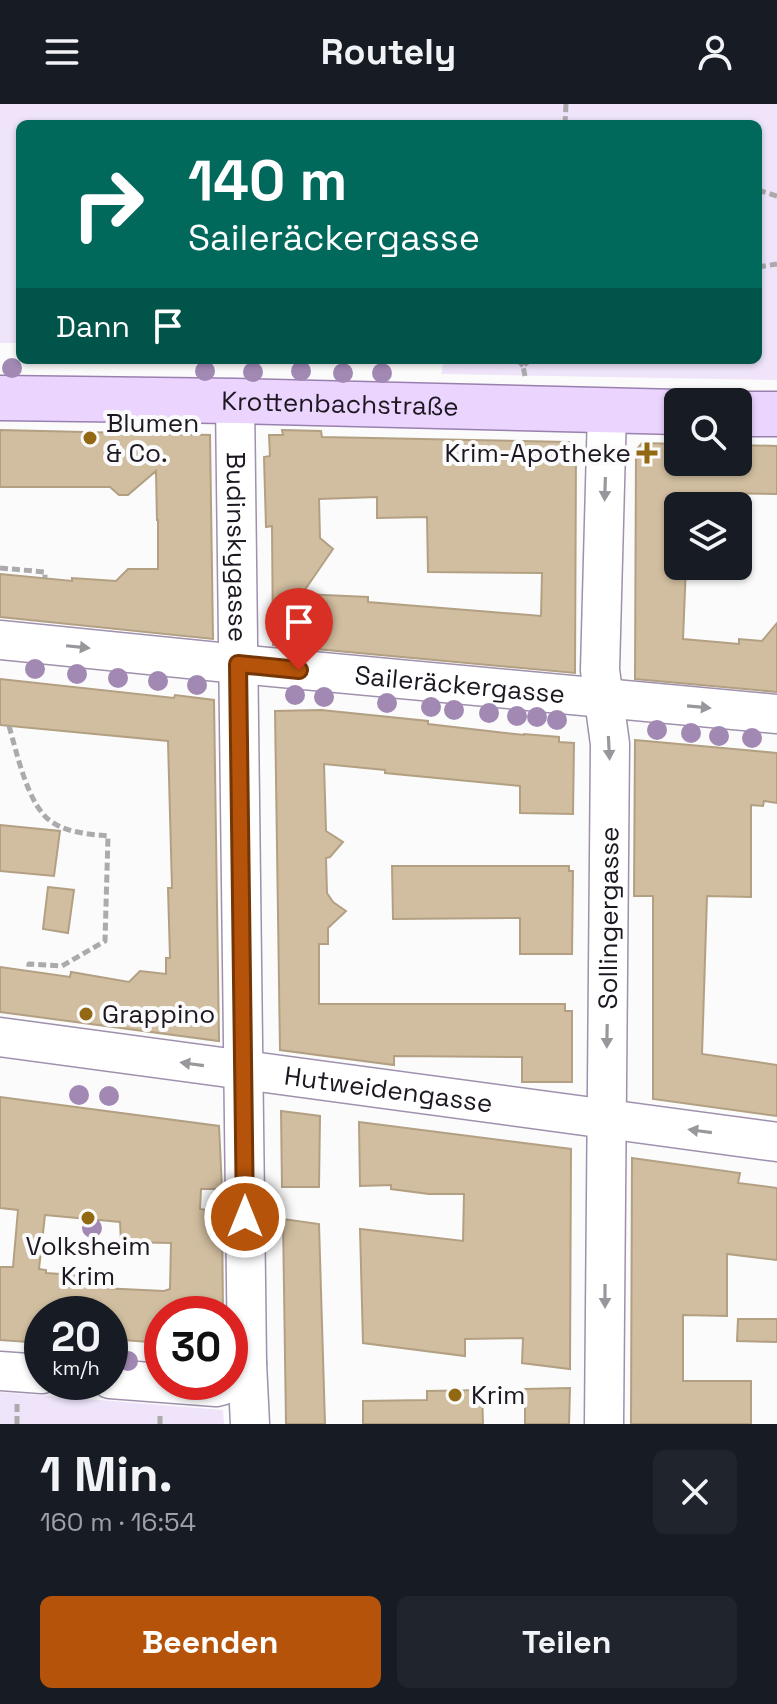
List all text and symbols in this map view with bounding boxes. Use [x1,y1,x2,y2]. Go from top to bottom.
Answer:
text: Routely [321,29,456,75]
icon: menu [40,30,84,74]
icon: person [693,30,737,74]
text: 140 m [188,145,347,216]
icon: right [56,152,160,256]
text: Saileräckergasse [188,215,480,261]
icon: arrive [146,304,190,348]
text: Dann [56,307,130,346]
street label: Krottenbachstraße [221,384,459,424]
map controls [664,388,752,580]
button: search [664,388,752,476]
place label: Blumen & Co. [106,406,199,470]
marker: Blumen & Co. [81,429,99,447]
place label: Krim-Apotheke [444,436,631,470]
marker: Krim-Apotheke [638,444,656,462]
street label: Budinskygasse [219,452,255,642]
one-way arrow [599,477,611,502]
button: layers [664,492,752,580]
pin [265,588,333,670]
icon: arrive [277,600,321,644]
one-way arrow [66,641,91,654]
street label: Saileräckergasse [353,658,566,711]
one-way arrow [687,700,712,713]
one-way arrow [603,736,616,761]
street label: Sollingergasse [591,826,626,1010]
place label: Grappino [102,997,215,1031]
marker: Grappino [77,1005,95,1023]
one-way arrow [601,1024,613,1049]
one-way arrow [179,1057,204,1070]
street label: Hutweidengasse [282,1059,495,1120]
one-way arrow [687,1124,712,1137]
position arrow [203,1175,287,1259]
marker: Volksheim Krim [79,1209,97,1227]
place label: Volksheim Krim [26,1229,151,1293]
one-way arrow [599,1284,611,1309]
speed limit sign: 30 [144,1296,248,1400]
text: 20 [51,1312,101,1363]
text: km/h [52,1355,100,1381]
place label: Krim [471,1378,525,1412]
marker: Krim [446,1386,464,1404]
text: 1 Min. [40,1444,173,1505]
button: close [653,1450,737,1534]
text: 160 m · 16:54 [40,1505,196,1539]
button: Beenden [40,1596,381,1688]
button: Teilen [397,1596,737,1688]

